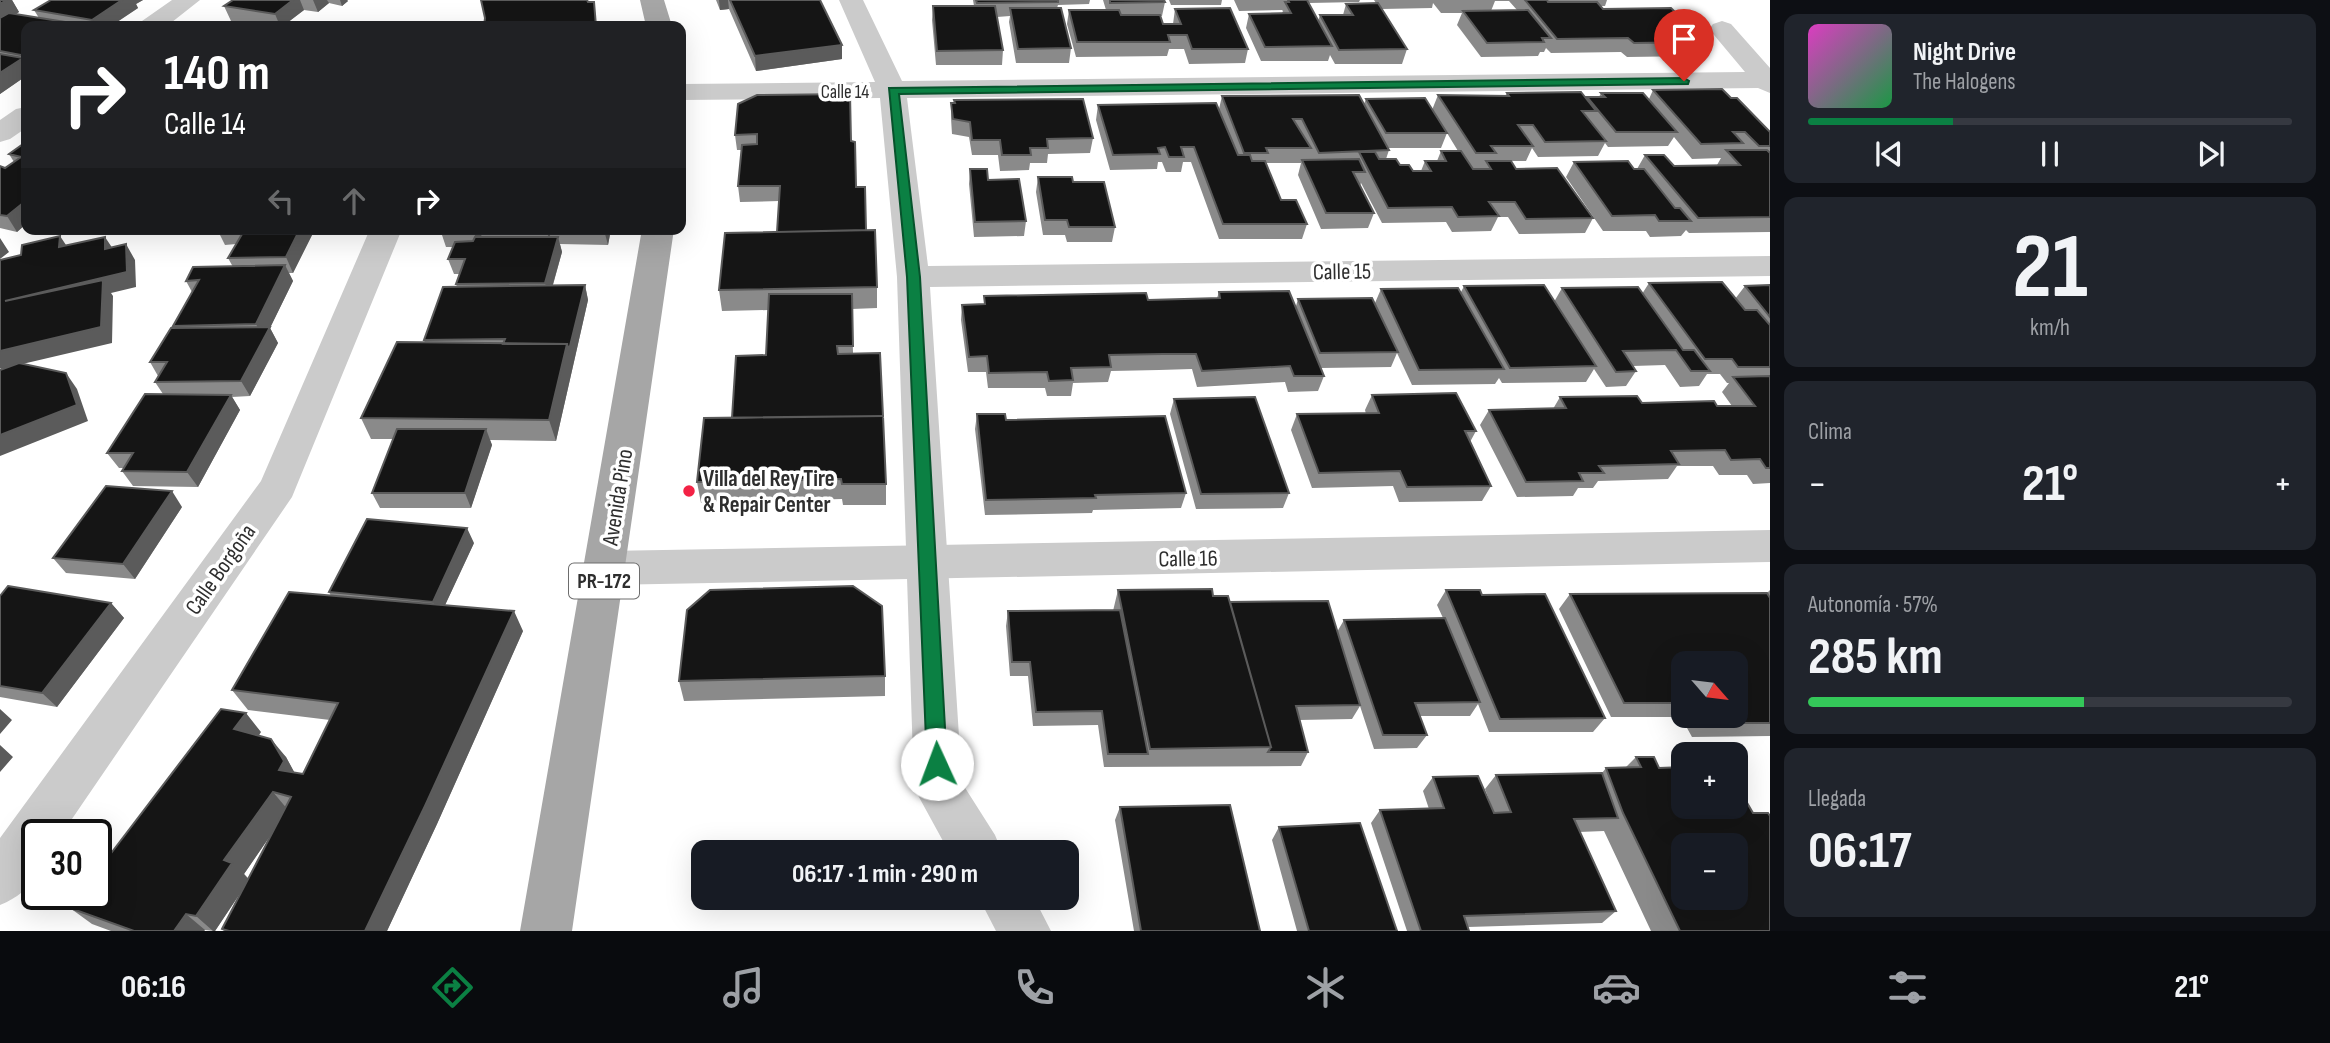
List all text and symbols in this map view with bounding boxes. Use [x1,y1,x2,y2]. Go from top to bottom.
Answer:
pin [1654,9,1714,81]
icon: arrive [1665,20,1703,58]
text: Night Drive [1913,37,2016,68]
text: 140 m [164,45,270,104]
icon: right [49,49,140,140]
text: The Halogens [1913,68,2016,96]
street label: Calle 14 [821,81,869,104]
text: Calle 14 [164,105,246,144]
icon: previous [1870,135,1908,173]
icon: pause [2031,135,2069,173]
icon: next [2192,135,2230,173]
icon: left [262,182,300,220]
icon: ahead [335,182,373,220]
icon: right [408,182,446,220]
text: 21 [2012,214,2088,323]
street label: Calle 15 [1313,257,1371,287]
text: km/h [2030,314,2070,342]
text: Clima [1808,418,1852,446]
street label: Avenida Pino [596,447,639,548]
text: 21° [2022,453,2078,516]
text: − [1808,462,1827,507]
text: + [2273,462,2292,507]
place label: Villa del Rey Tire & Repair Center [703,465,835,519]
marker: Villa del Rey Tire & Repair Center [681,483,697,499]
street label: Calle Borgoña [179,519,262,620]
street label: Calle 16 [1158,544,1218,574]
road number: PR-172 [569,564,639,598]
text: Autonomía · 57% [1808,591,1938,619]
text: 285 km [1808,626,1943,689]
north arrow [1671,651,1748,728]
map controls [1671,651,1748,910]
position arrow [900,727,974,801]
button: + [1671,742,1748,819]
text: Llegada [1808,785,1866,813]
speed limit sign: 30 [21,819,112,910]
text: 06:17 [1808,820,1912,883]
button: − [1671,833,1748,910]
text: 06:17 · 1 min · 290 m [792,859,978,890]
icon: directions [428,963,477,1012]
icon: music [719,963,768,1012]
icon: phone [1010,963,1059,1012]
icon: climate [1301,963,1350,1012]
icon: car [1592,963,1641,1012]
icon: filters [1883,963,1932,1012]
text: 06:16 [121,968,186,1007]
text: 21° [2174,968,2209,1007]

